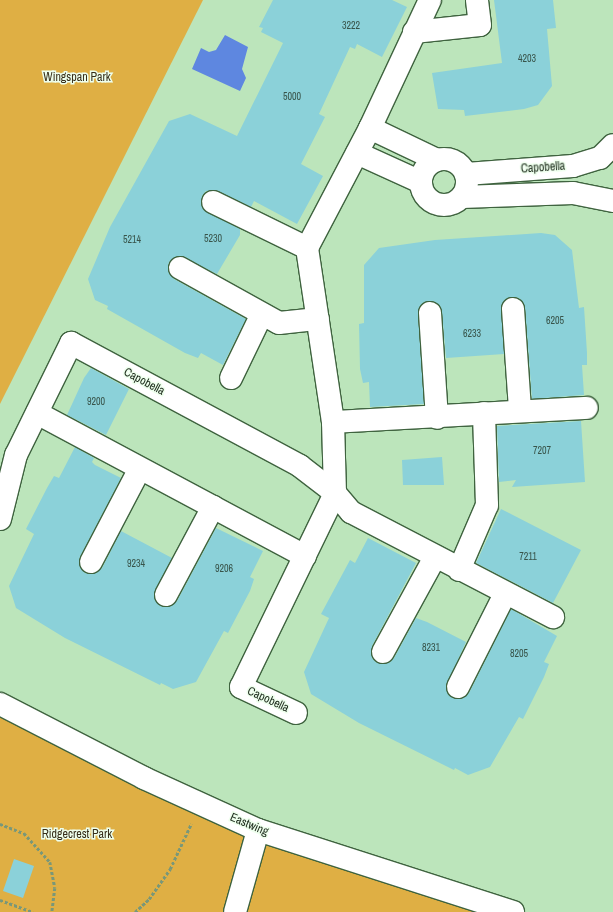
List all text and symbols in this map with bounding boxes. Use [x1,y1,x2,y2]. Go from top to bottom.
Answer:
house number: 3222 [342,20,360,32]
house number: 4203 [518,53,536,65]
park label: Wingspan Park [43,71,111,85]
house number: 5000 [283,91,301,103]
street label: Capobella [520,159,566,177]
house number: 5230 [204,233,222,245]
house number: 5214 [123,234,141,246]
house number: 6205 [546,315,564,327]
house number: 6233 [463,328,481,340]
street label: Capobella [121,365,167,399]
house number: 9200 [87,396,105,408]
house number: 7207 [533,445,551,457]
house number: 7211 [519,551,537,563]
house number: 9234 [127,558,145,570]
house number: 9206 [215,563,233,575]
house number: 8231 [422,642,440,654]
house number: 8205 [510,648,528,660]
street label: Capobella [245,684,291,716]
street label: Eastwing [228,810,270,840]
park label: Ridgecrest Park [42,828,112,842]

